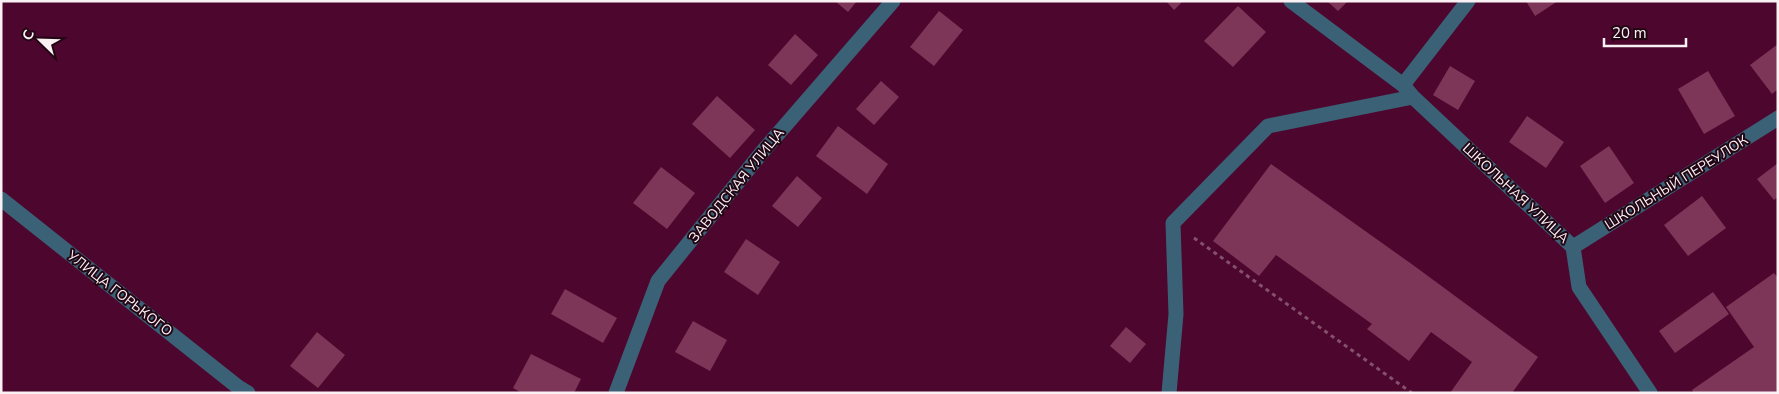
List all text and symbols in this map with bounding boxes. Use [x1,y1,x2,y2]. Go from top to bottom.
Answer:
north arrow [15,15,65,65]
scale bar [1604,15,1686,47]
text: 20 m [1612,23,1647,43]
text: С [18,27,39,43]
street label: ЗАВОДСКАЯ УЛИЦА [684,124,789,247]
street label: ШКОЛЬНЫЙ ПЕРЕУЛОК [1601,131,1751,234]
street label: ШКОЛЬНАЯ УЛИЦА [1458,139,1573,248]
street label: УЛИЦА ГОРЬКОГО [62,246,176,341]

